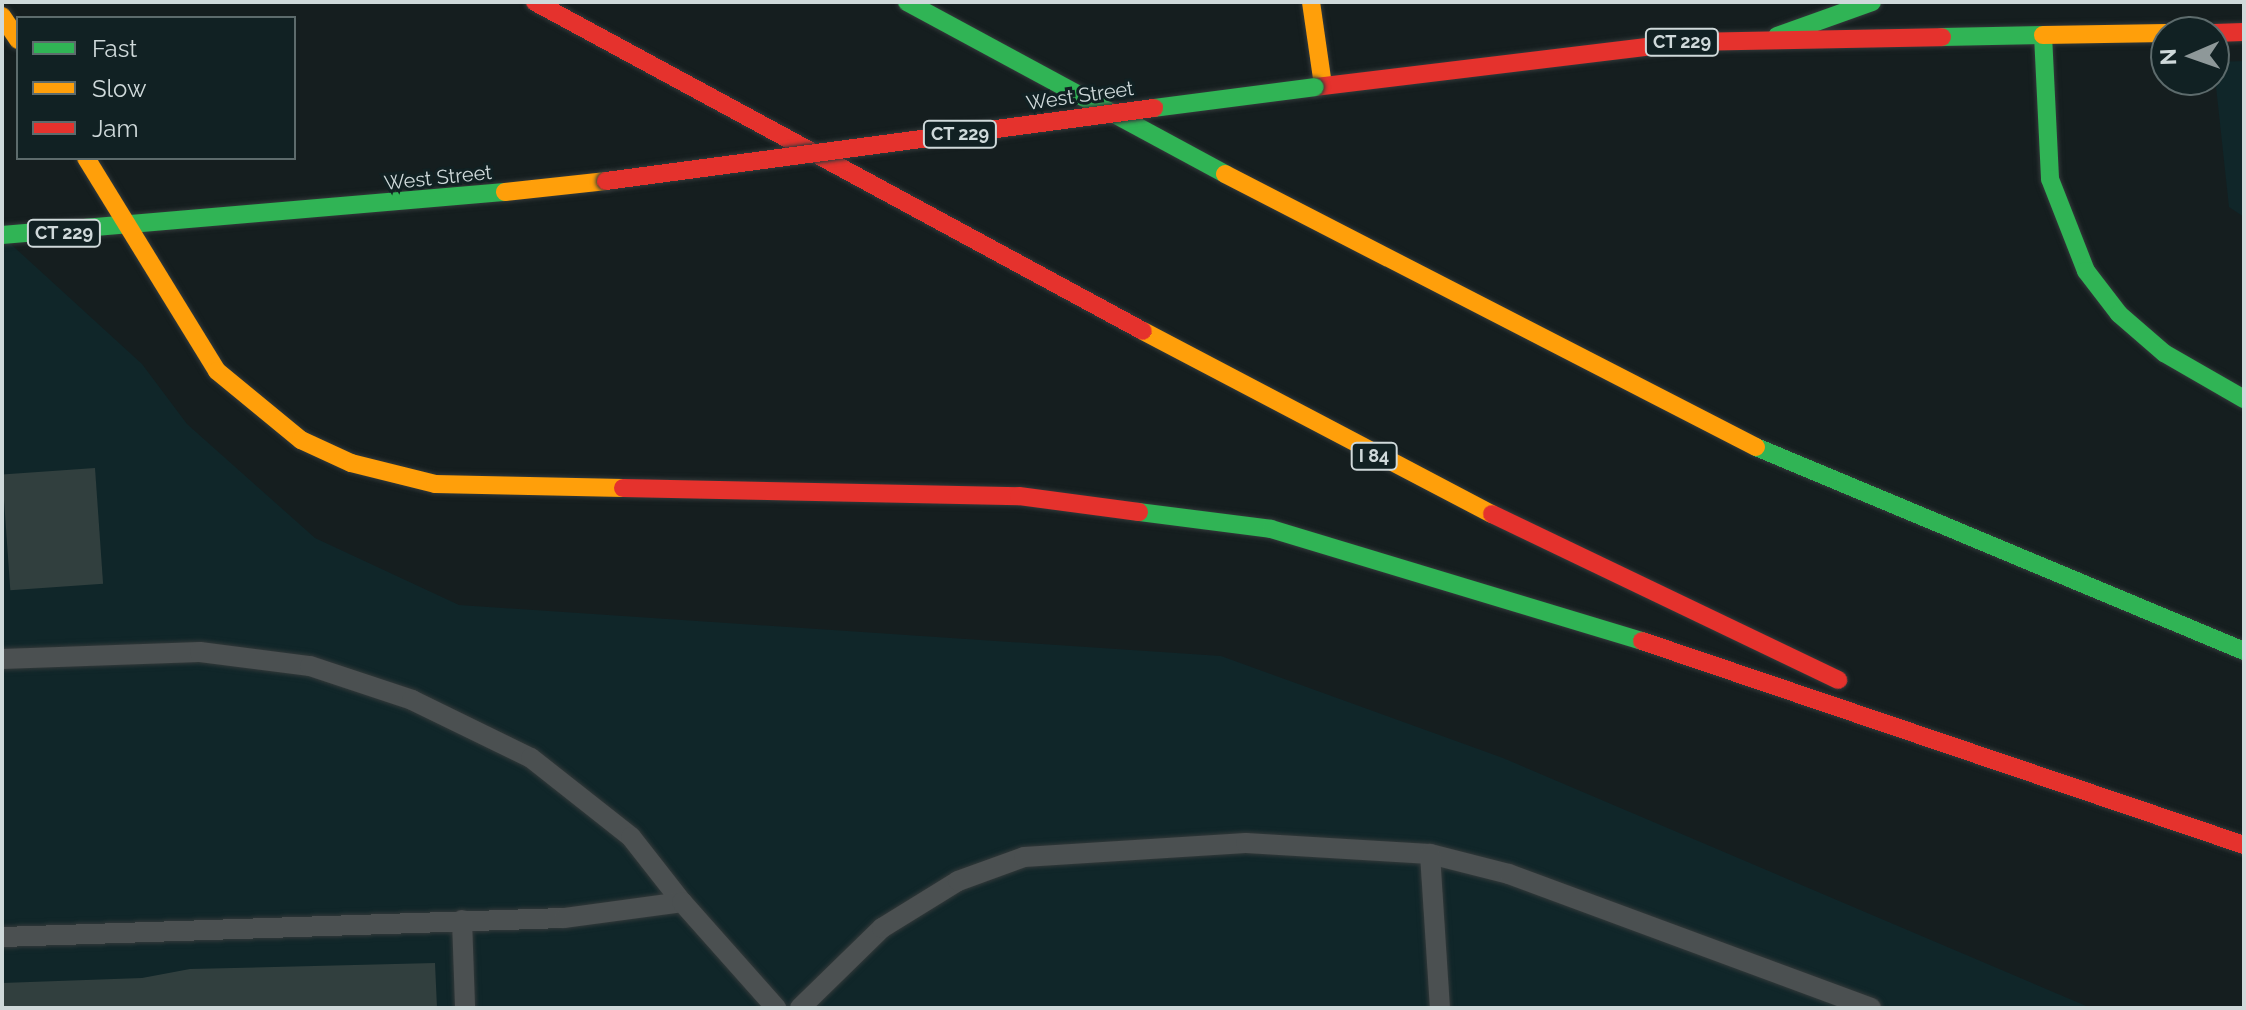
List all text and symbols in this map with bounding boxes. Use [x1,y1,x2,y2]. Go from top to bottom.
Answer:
legend [16,16,296,160]
north arrow [2150,16,2230,96]
road number: CT 229 [1644,28,1720,56]
text: Fast [92,34,137,63]
text: N [2155,48,2181,66]
text: Slow [92,74,146,103]
street label: West Street [1025,77,1135,115]
text: Jam [92,114,138,143]
road number: CT 229 [922,120,998,148]
street label: West Street [383,160,493,196]
road number: CT 229 [26,219,102,247]
road number: I 84 [1350,442,1398,470]

